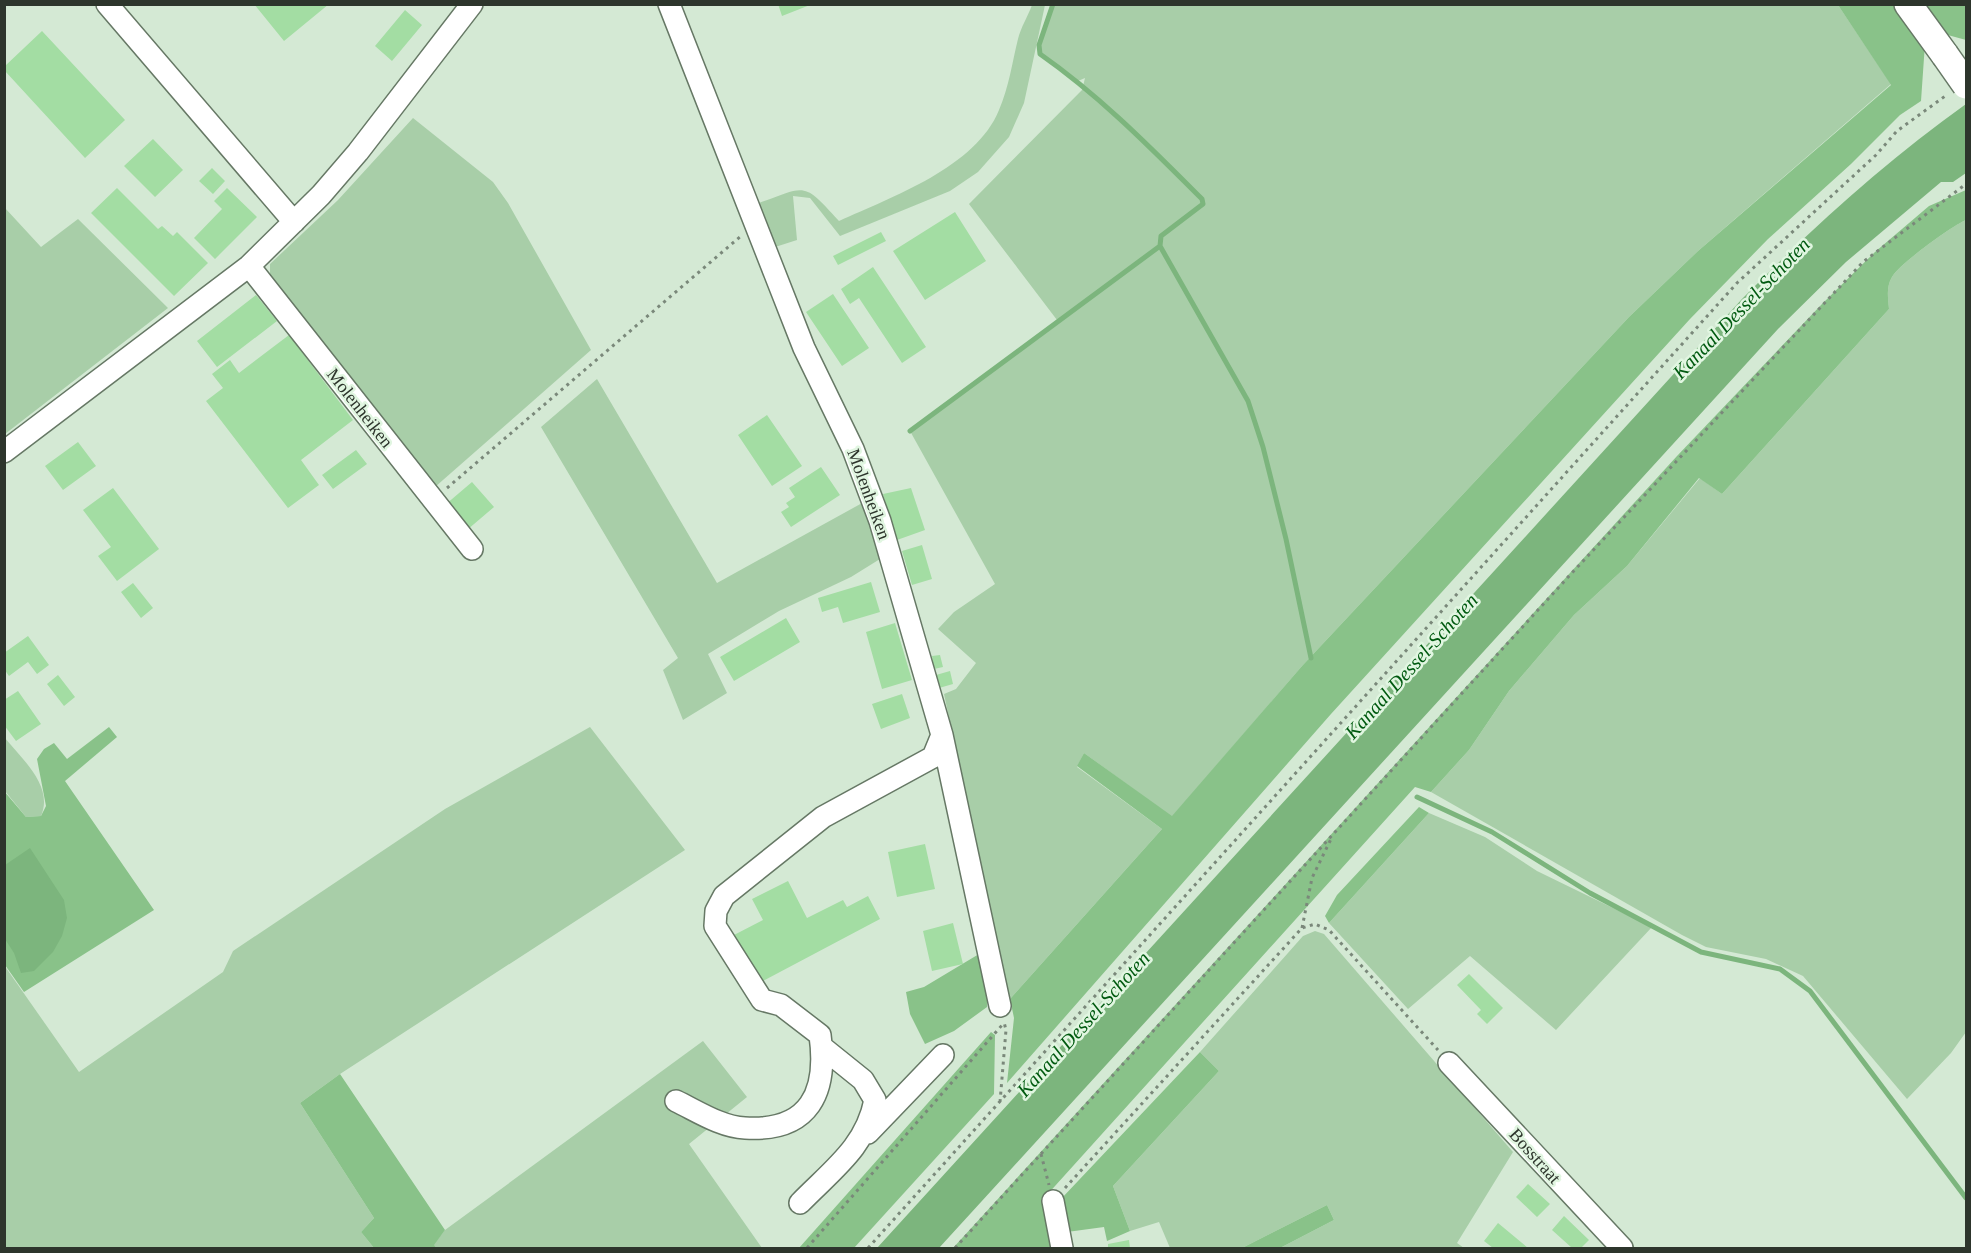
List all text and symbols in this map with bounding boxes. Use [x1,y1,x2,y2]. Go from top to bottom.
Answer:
water label: Kanaal Dessel-Schoten [1667,233,1814,384]
street label: Molenheiken [323,364,397,452]
street label: Molenheiken [843,446,895,542]
water label: Kanaal Dessel-Schoten [1340,589,1482,744]
water label: Kanaal Dessel-Schoten [1012,947,1154,1102]
street label: Bosstraat [1505,1124,1565,1188]

